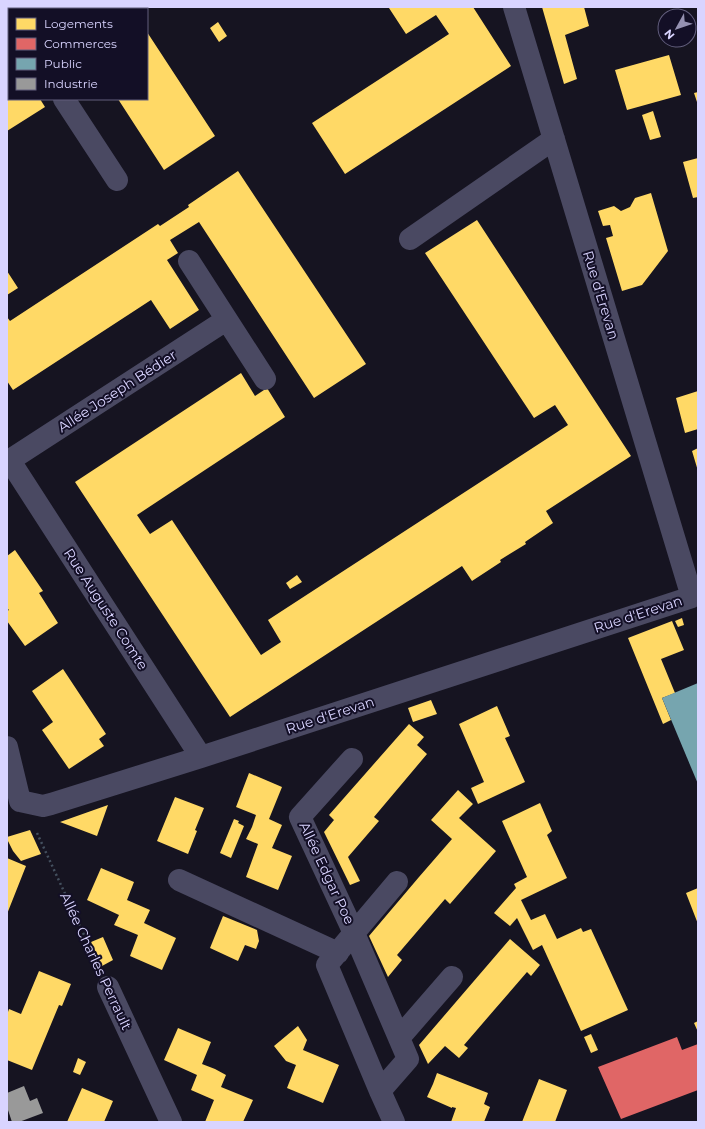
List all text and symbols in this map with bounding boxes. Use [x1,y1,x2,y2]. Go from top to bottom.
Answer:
legend [8,8,148,100]
north arrow [657,8,697,48]
text: Logements [44,16,113,31]
text: N [661,27,678,42]
text: Commerces [44,36,117,51]
text: Public [44,56,82,71]
text: Industrie [44,76,98,91]
street label: Rue d'Erevan [579,248,623,342]
street label: Allée Joseph Bédier [54,346,180,436]
street label: Rue Auguste Comte [60,545,152,673]
street label: Rue d'Erevan [591,591,685,637]
street label: Rue d'Erevan [283,692,377,738]
street label: Allée Edgar Poe [295,819,359,927]
street label: Allée Charles Perrault [56,889,136,1033]

